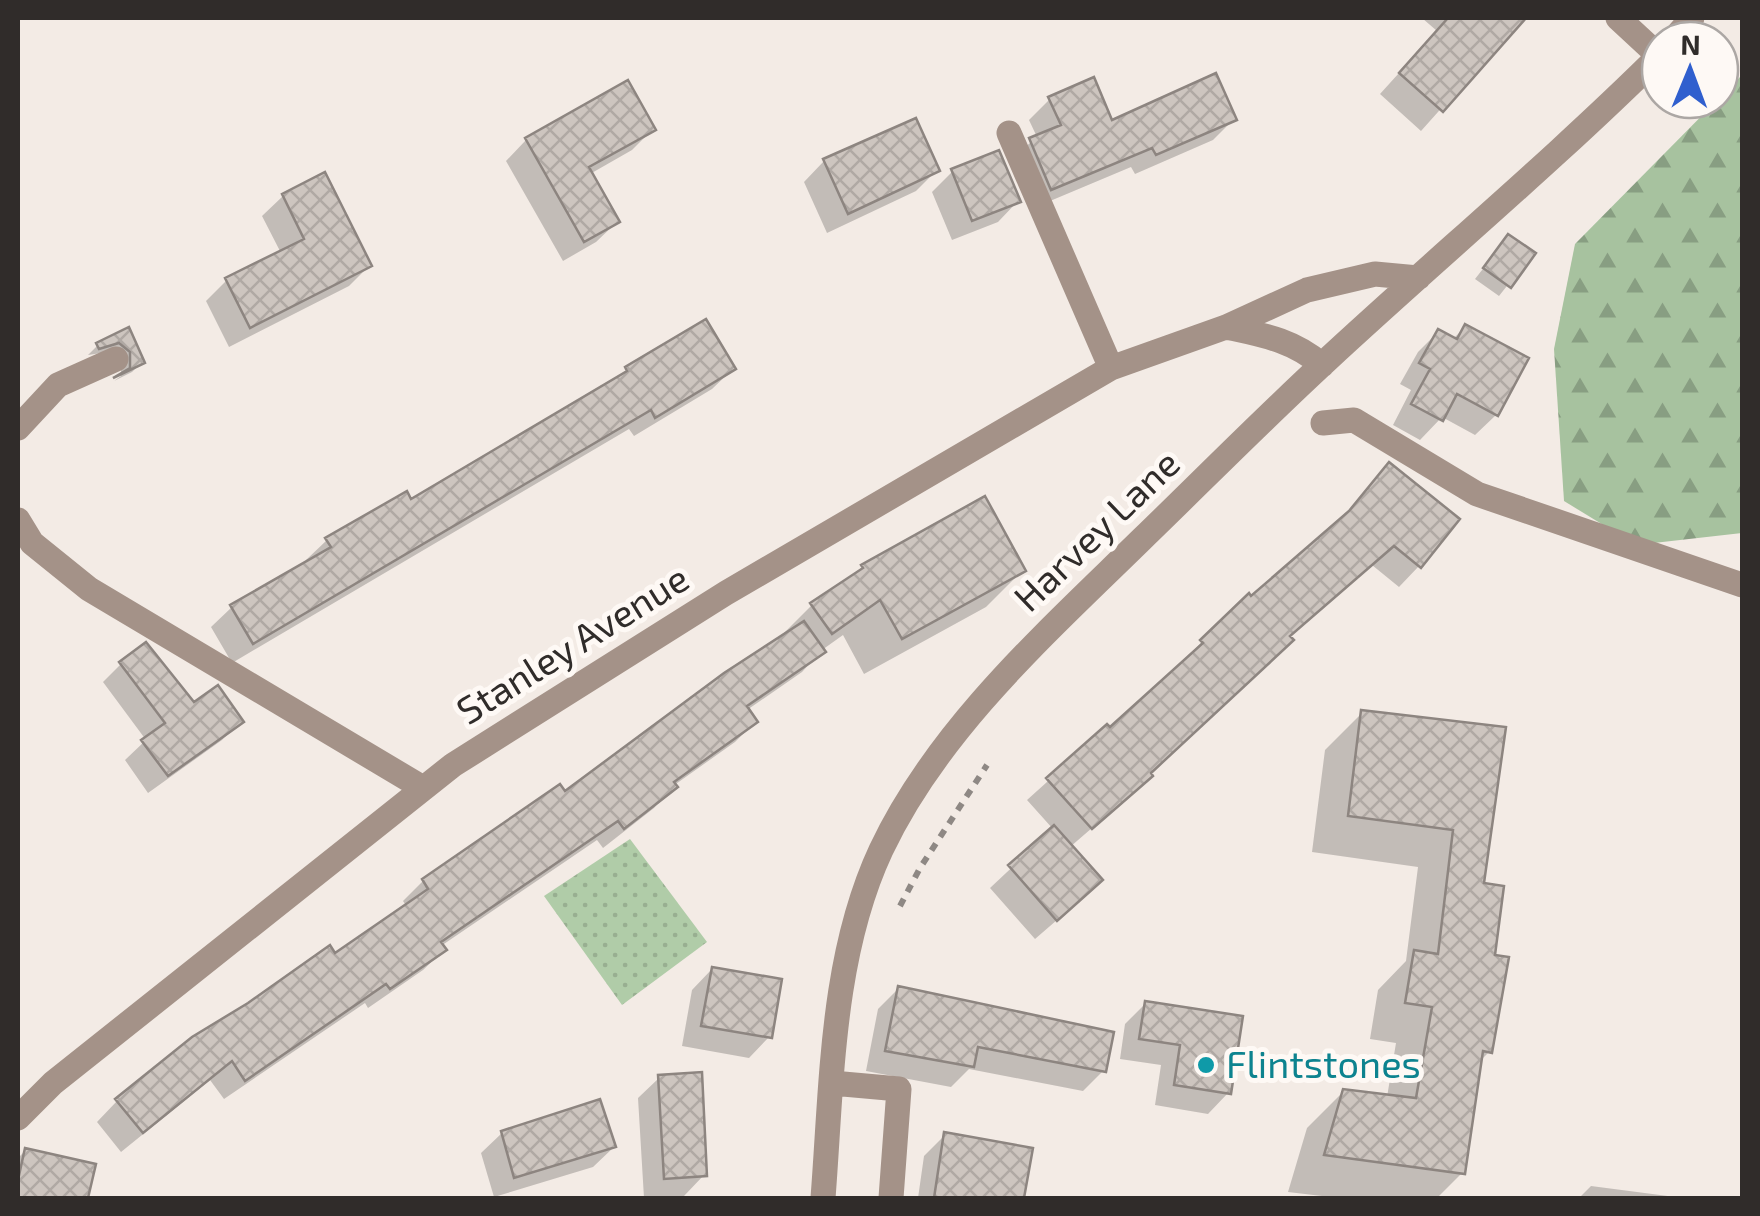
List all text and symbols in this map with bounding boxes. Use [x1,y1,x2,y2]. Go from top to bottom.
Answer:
north arrow [1640,20,1740,120]
text: N [1680,27,1701,61]
street label: Harvey Lane [1003,439,1188,620]
street label: Stanley Avenue [448,554,696,733]
place label: Flintstones [1226,1040,1421,1086]
marker: Flintstones [1195,1054,1217,1076]

